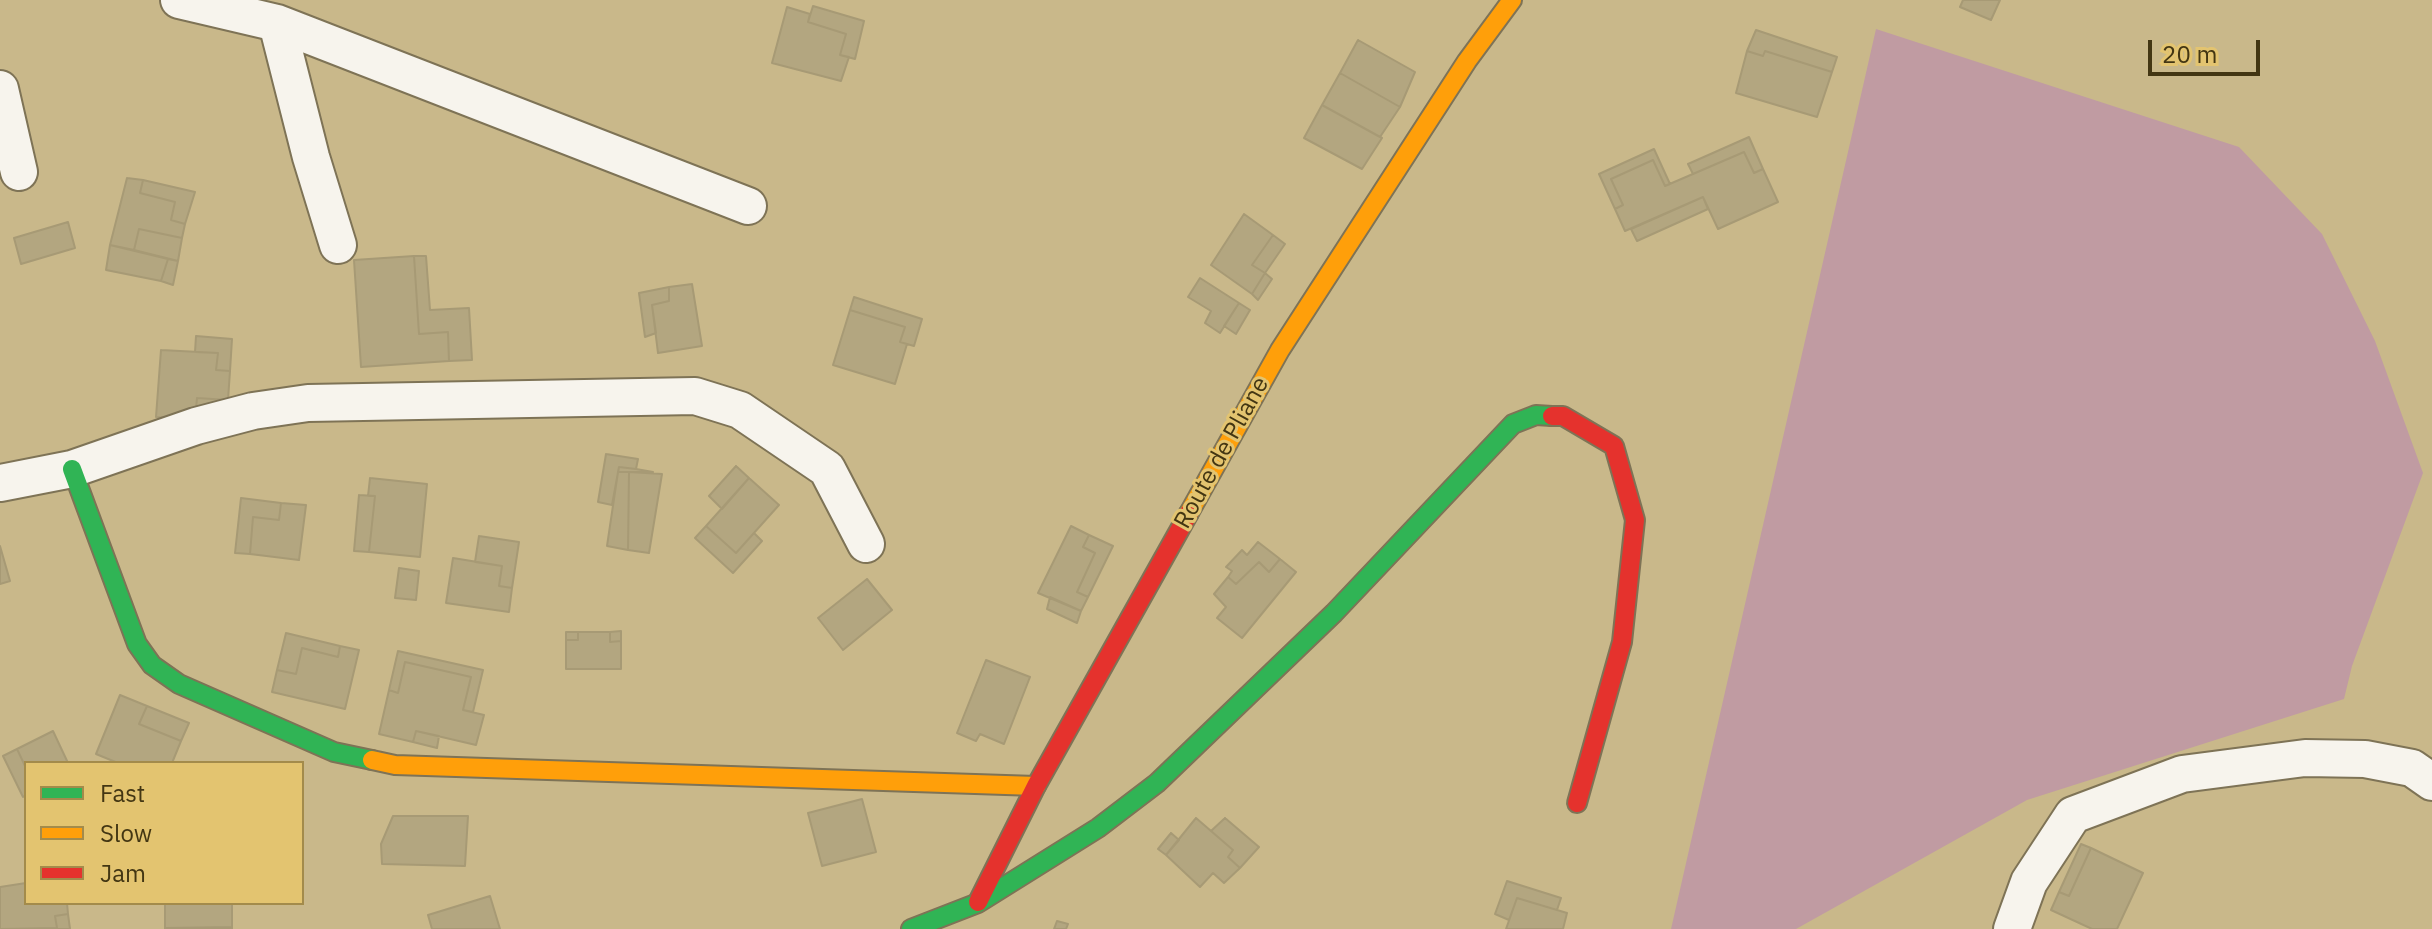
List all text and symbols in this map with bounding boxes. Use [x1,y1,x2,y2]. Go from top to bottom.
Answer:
scale bar [2152,24,2264,74]
text: 20 m [2162,38,2217,70]
street label: Route de Pliane [1169,372,1275,534]
legend [24,761,304,905]
text: Fast [100,777,145,809]
text: Slow [100,817,152,849]
text: Jam [100,857,146,889]

